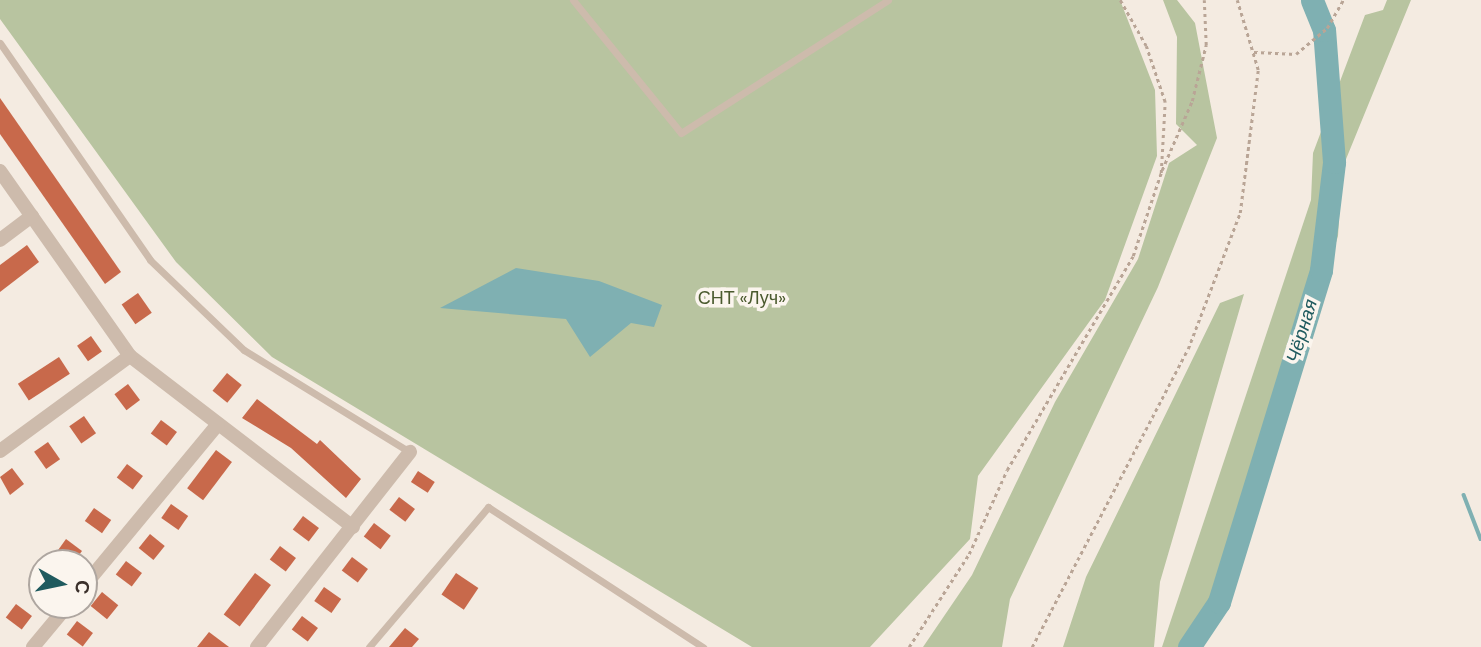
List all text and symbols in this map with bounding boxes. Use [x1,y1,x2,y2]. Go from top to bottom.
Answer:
park label: СНТ «Луч» [698,287,786,309]
water label: Чёрная [1282,297,1322,365]
north arrow [28,549,98,619]
text: С [69,578,96,596]

